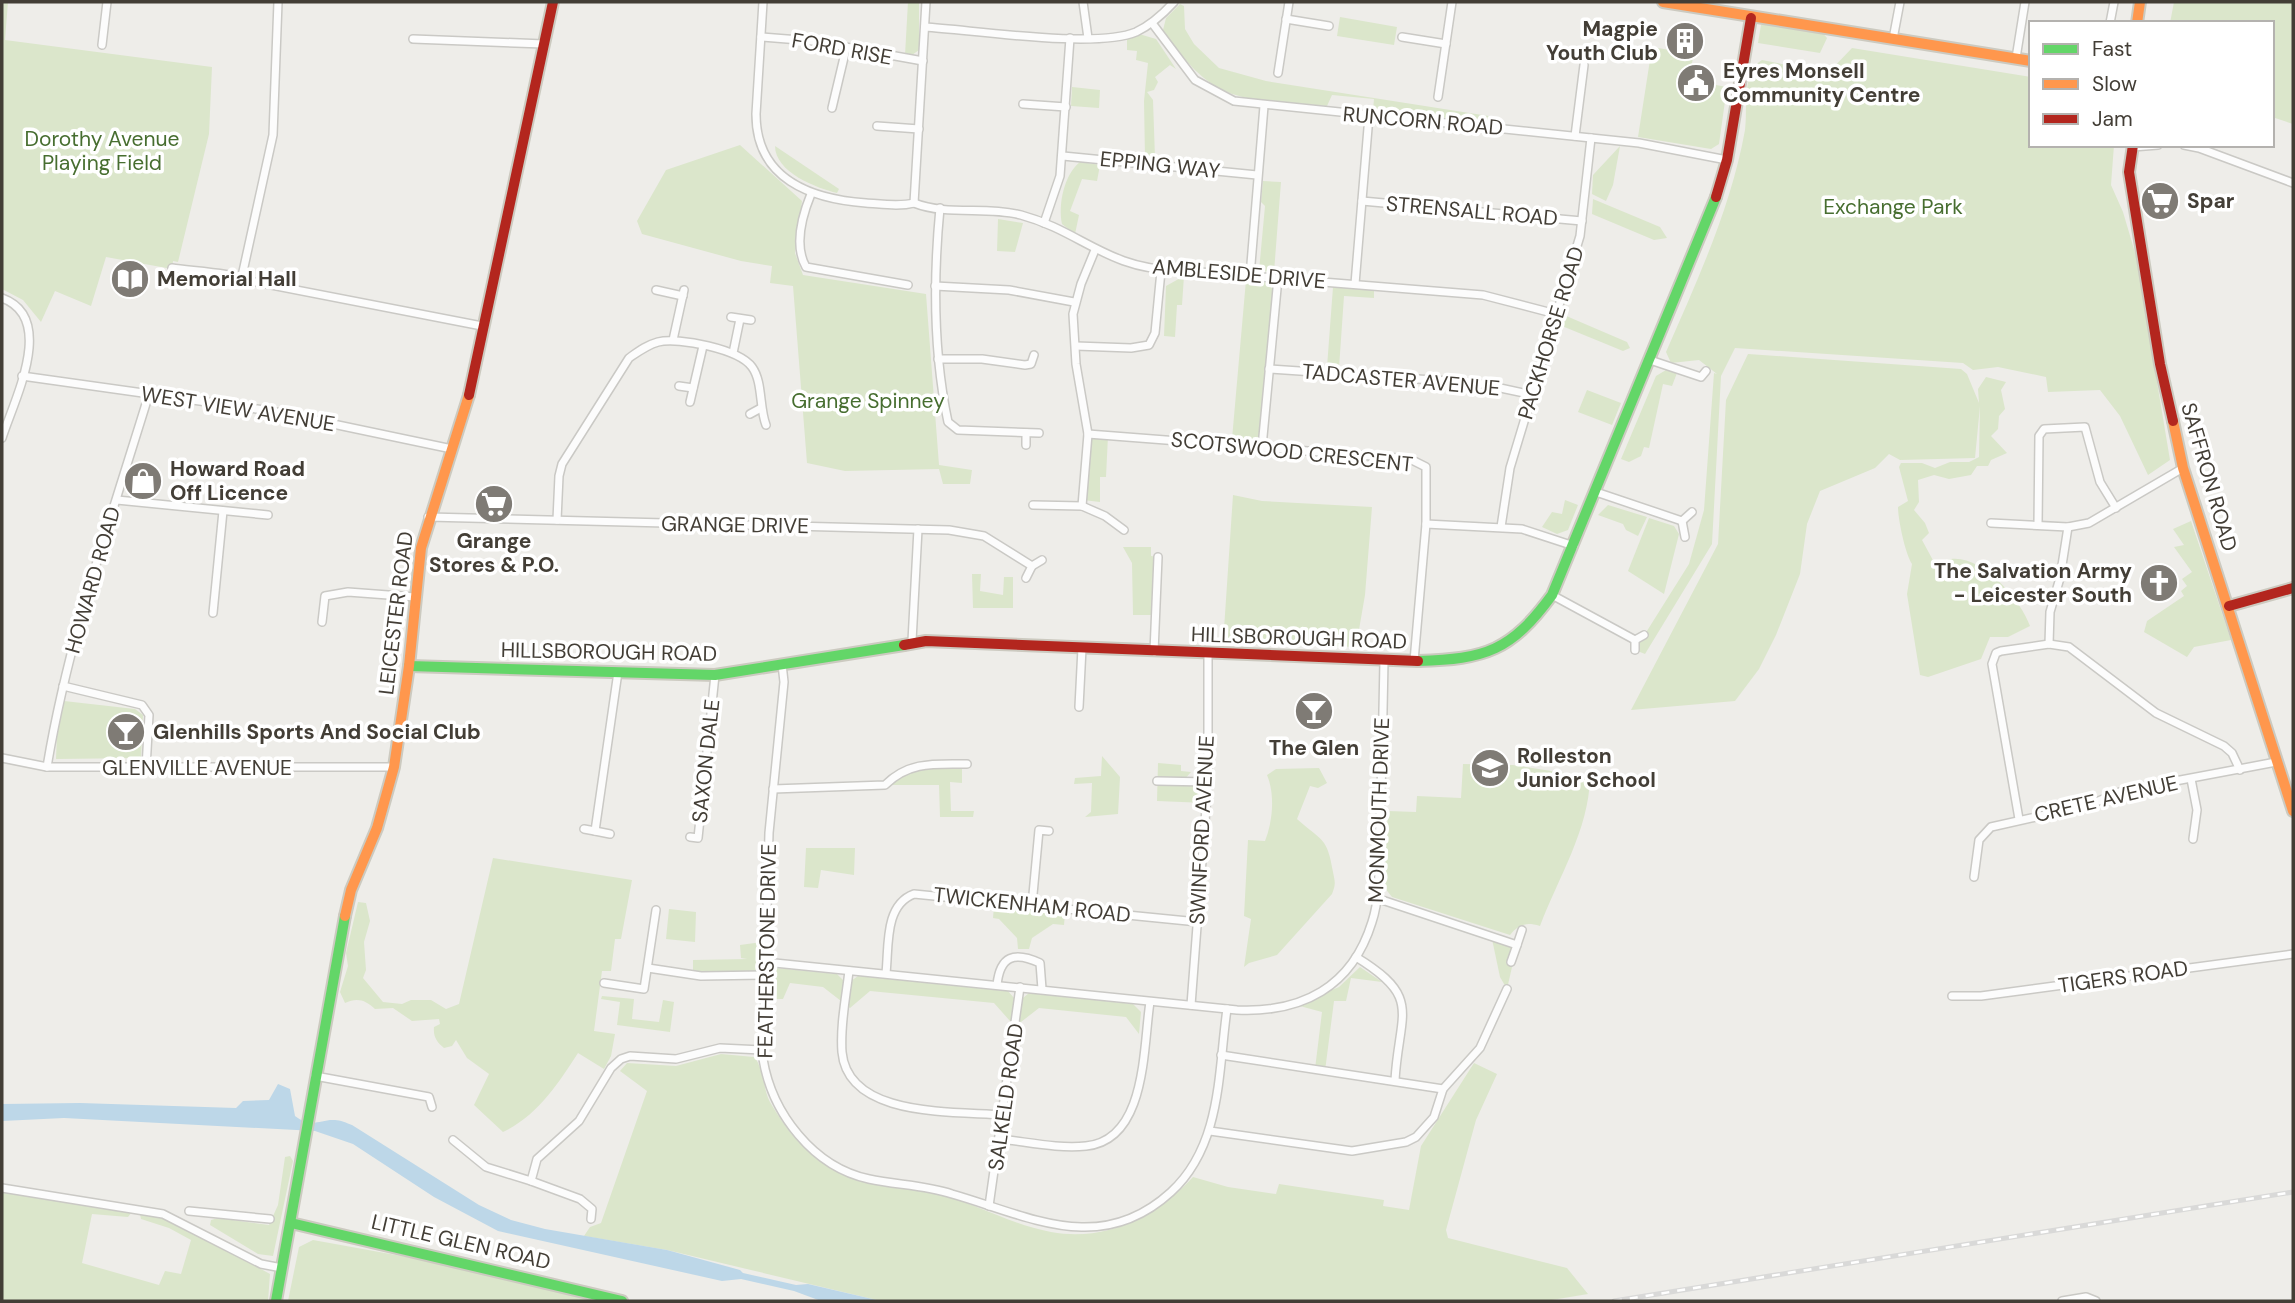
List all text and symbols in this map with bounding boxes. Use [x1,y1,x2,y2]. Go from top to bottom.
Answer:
place label: Magpie Youth Club [1546,15,1658,67]
building icon: Magpie Youth Club [1664,20,1706,62]
legend [2029,21,2274,147]
street label: FORD RISE [790,26,894,72]
text: Fast [2092,35,2132,63]
place label: Eyres Monsell Community Centre [1723,57,1920,109]
public building icon: Eyres Monsell Community Centre [1675,62,1717,104]
text: Slow [2092,70,2137,98]
street label: RUNCORN ROAD [1342,100,1504,142]
text: Jam [2092,105,2133,133]
park label: Dorothy Avenue Playing Field [25,125,180,177]
street label: EPPING WAY [1099,145,1221,185]
supermarket icon: Spar [2139,180,2181,222]
place label: Spar [2187,187,2235,215]
street label: STRENSALL ROAD [1385,190,1559,232]
park label: Exchange Park [1823,193,1963,221]
street label: PACKHORSE ROAD [1511,243,1591,423]
street label: AMBLESIDE DRIVE [1151,252,1327,296]
library icon: Memorial Hall [109,258,151,300]
place label: Memorial Hall [157,265,297,293]
street label: TADCASTER AVENUE [1301,357,1501,403]
street label: WEST VIEW AVENUE [139,380,337,438]
park label: Grange Spinney [791,387,945,415]
street label: SAFFRON ROAD [2174,399,2244,555]
street label: SCOTSWOOD CRESCENT [1170,425,1415,479]
place label: Howard Road Off Licence [170,455,305,507]
shop icon: Howard Road Off Licence [122,460,164,502]
supermarket icon: Grange Stores & P.O. [473,483,515,525]
street label: HOWARD ROAD [59,503,127,657]
street label: GRANGE DRIVE [661,510,809,540]
place label: Grange Stores & P.O. [429,527,559,579]
street label: LEICESTER ROAD [372,530,420,696]
place label: The Salvation Army - Leicester South [1934,557,2132,609]
church icon: The Salvation Army - Leicester South [2138,562,2180,604]
street label: HILLSBOROUGH ROAD [1190,620,1408,656]
street label: HILLSBOROUGH ROAD [501,636,717,668]
bar icon: The Glen [1293,690,1335,732]
street label: SAXON DALE [686,698,726,824]
bar icon: Glenhills Sports And Social Club [105,711,147,753]
street label: MONMOUTH DRIVE [1362,717,1396,903]
place label: Glenhills Sports And Social Club [153,718,481,746]
place label: The Glen [1269,734,1359,762]
street label: SWINFORD AVENUE [1183,735,1221,925]
place label: Rolleston Junior School [1517,742,1656,794]
school or university icon: Rolleston Junior School [1469,747,1511,789]
street label: GLENVILLE AVENUE [102,754,292,782]
street label: CRETE AVENUE [2031,769,2181,829]
street label: FEATHERSTONE DRIVE [751,843,783,1059]
street label: TWICKENHAM ROAD [932,881,1132,929]
street label: TIGERS ROAD [2056,954,2190,1000]
street label: SALKELD ROAD [982,1022,1030,1172]
street label: LITTLE GLEN ROAD [369,1208,553,1276]

